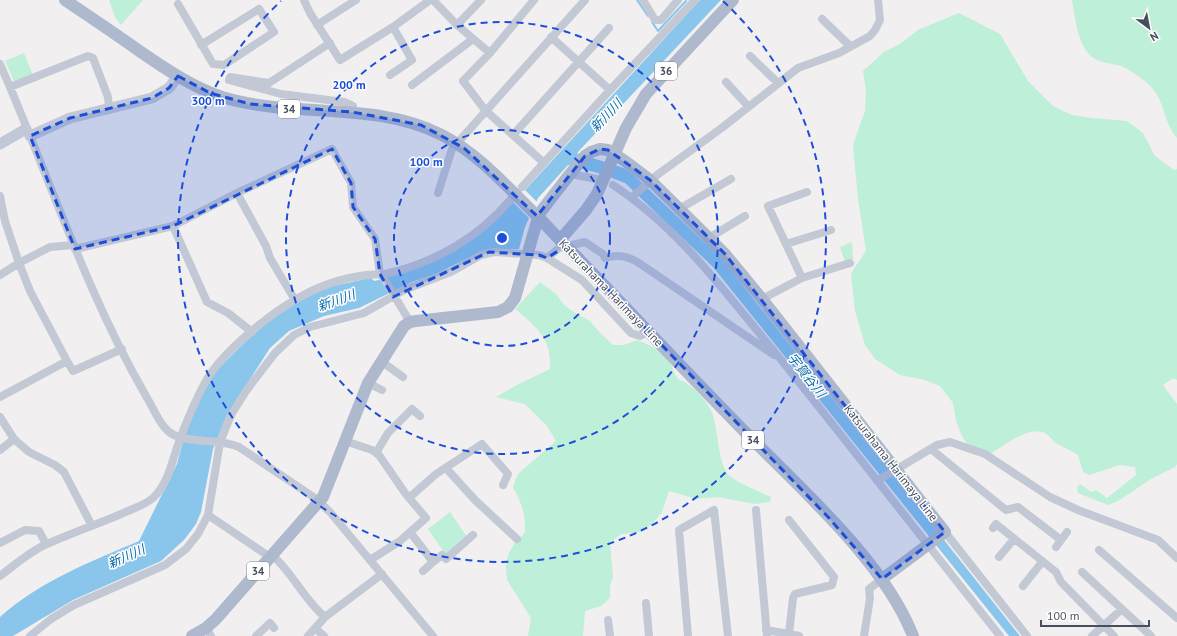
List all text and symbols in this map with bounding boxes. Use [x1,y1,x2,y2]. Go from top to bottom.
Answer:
north arrow [1129,8,1169,48]
text: N [1148,29,1161,44]
road number: 36 [655,62,677,80]
text: 200 m [332,77,366,92]
text: 300 m [191,93,225,108]
water label: 新川川 [587,94,627,135]
road number: 34 [278,100,300,118]
text: 100 m [409,154,443,169]
centre of rings [495,231,509,245]
street label: Katsurahama Harimaya Line [556,236,667,350]
water label: 新川川 [315,285,359,315]
water label: 宇賀谷川 [784,350,831,403]
street label: Katsurahama Harimaya Line [841,401,942,524]
road number: 34 [742,431,764,449]
water label: 新川川 [105,540,149,572]
road number: 34 [247,562,269,580]
scale bar [1041,602,1149,628]
text: 100 m [1047,608,1080,623]

